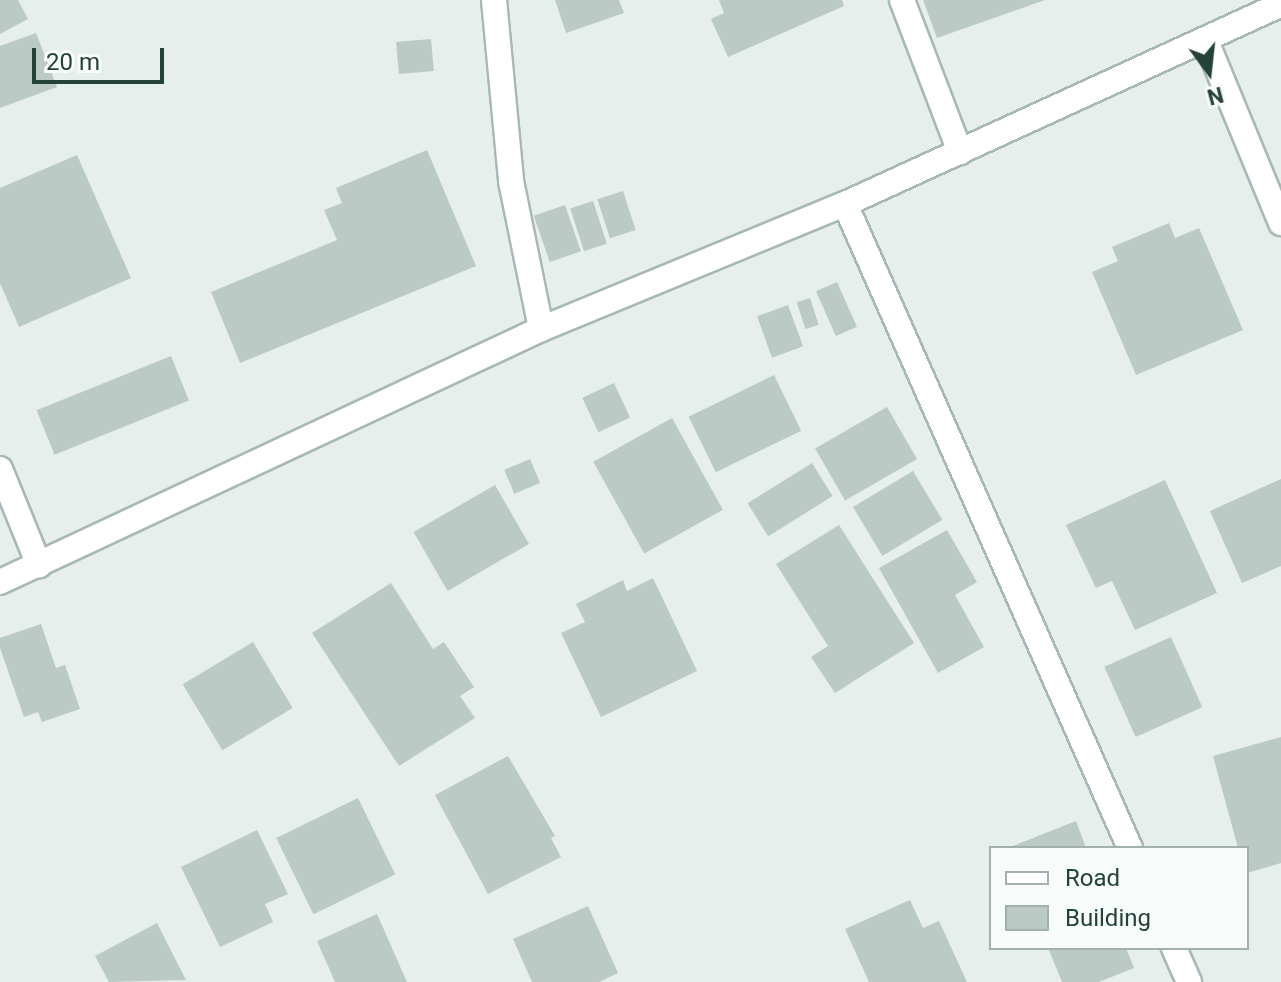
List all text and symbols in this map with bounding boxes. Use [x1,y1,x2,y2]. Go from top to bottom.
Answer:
scale bar [36,32,168,82]
north arrow [1169,32,1249,112]
text: 20 m [46,48,100,76]
text: N [1205,82,1226,110]
legend [989,846,1249,950]
text: Road [1065,864,1120,892]
text: Building [1065,904,1151,932]

